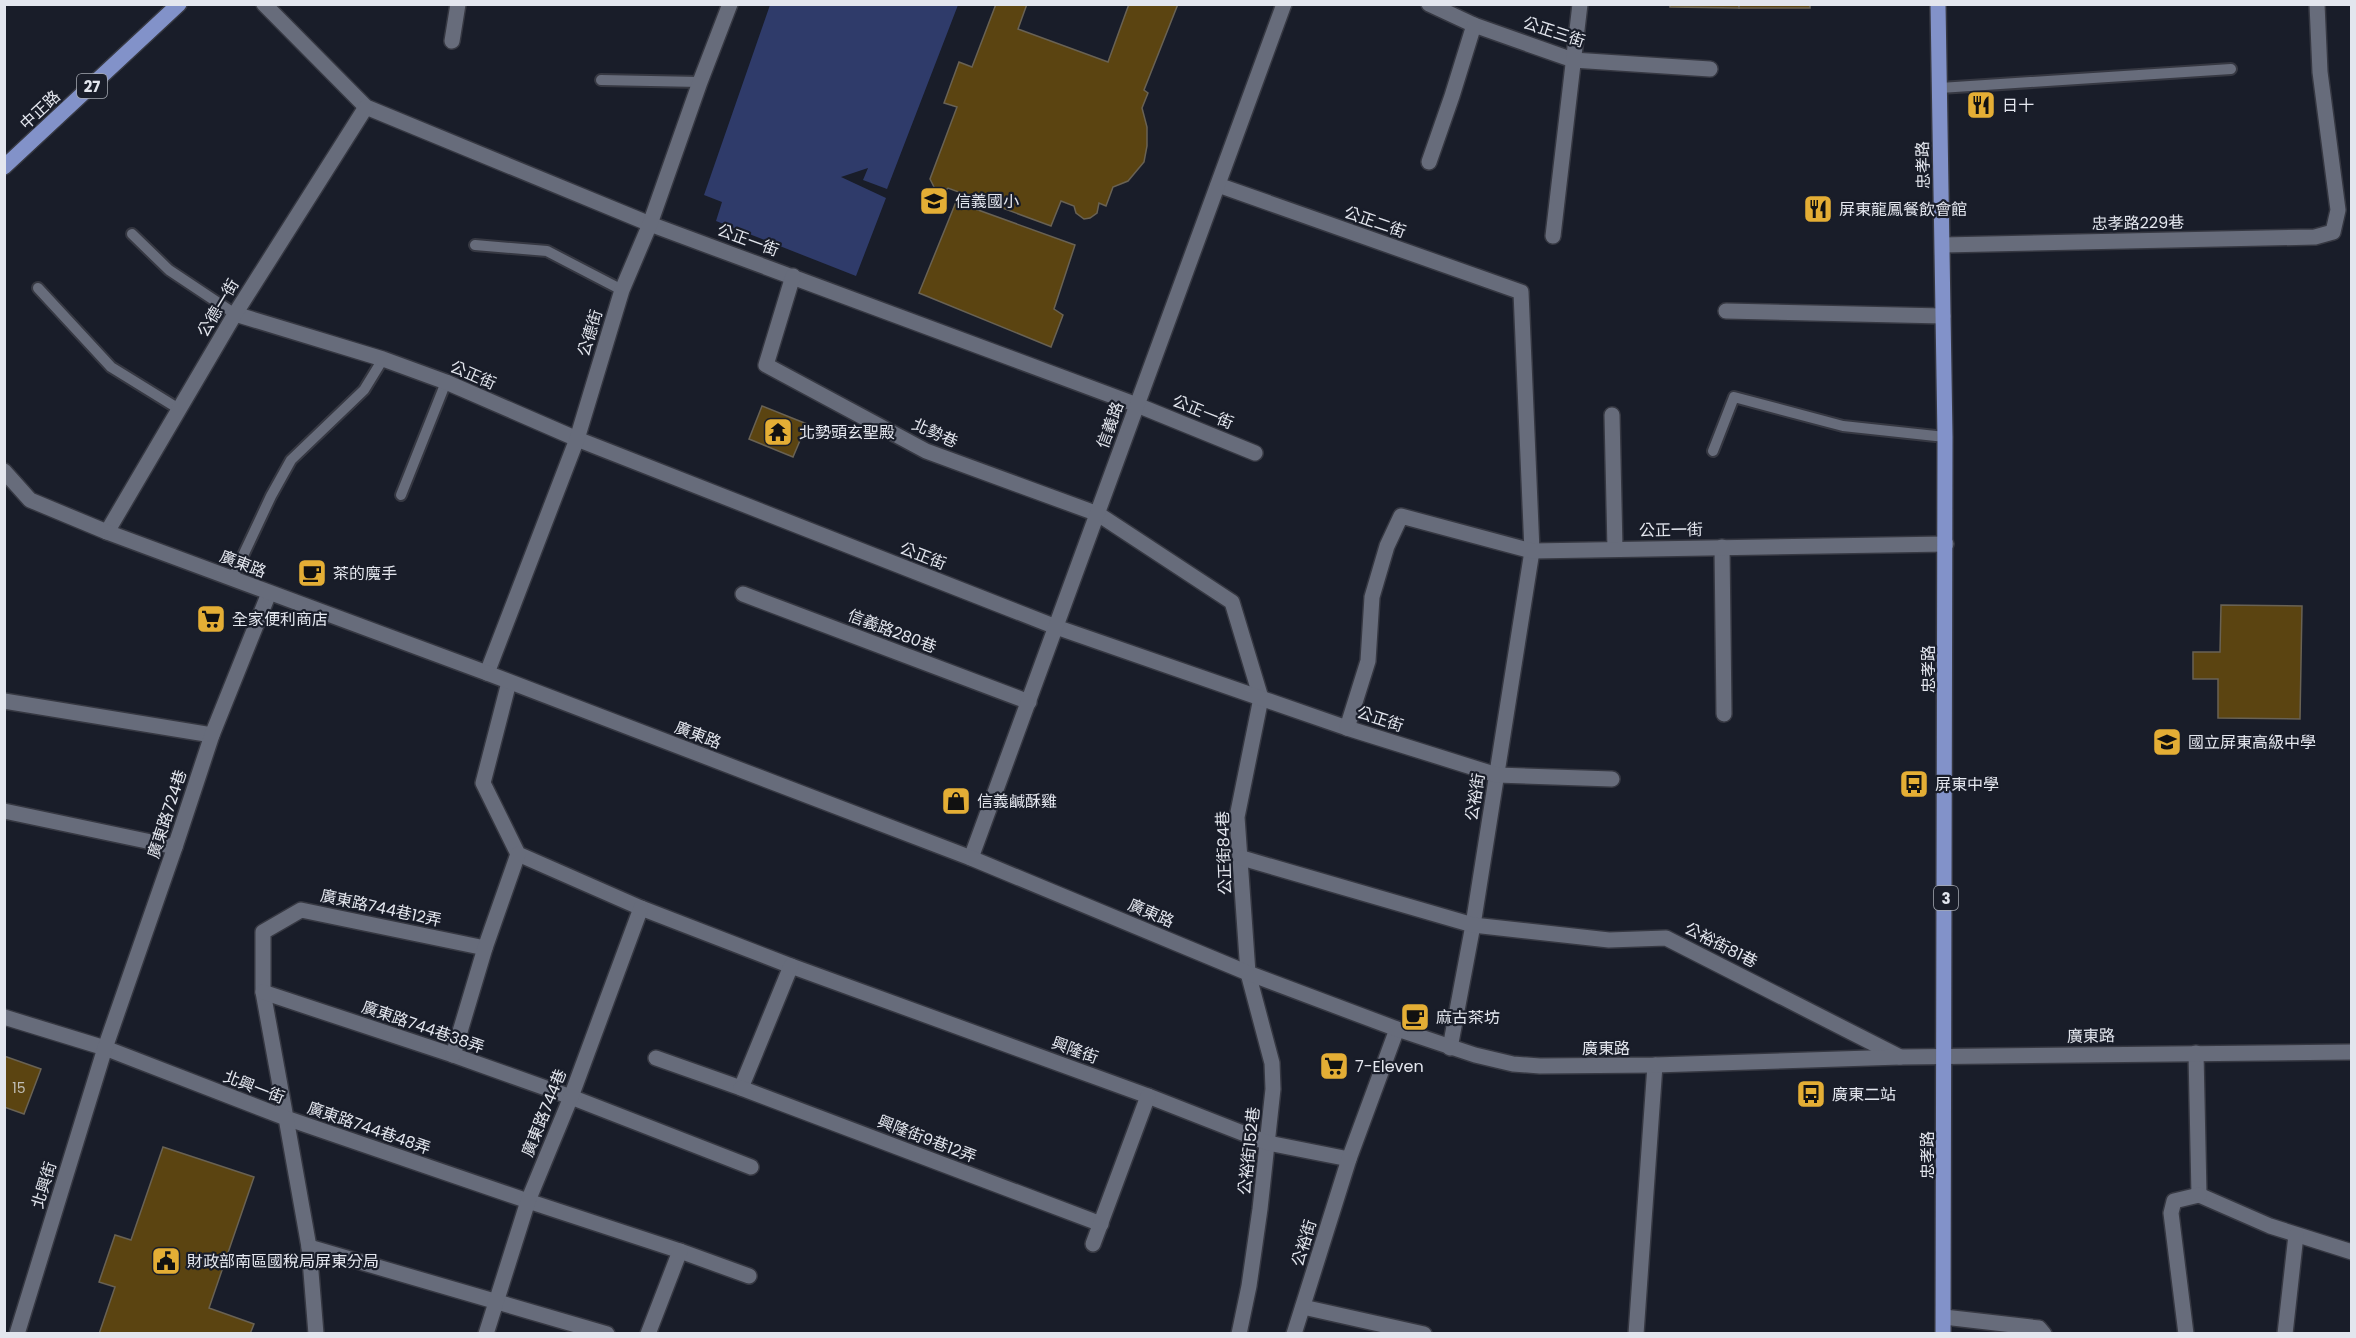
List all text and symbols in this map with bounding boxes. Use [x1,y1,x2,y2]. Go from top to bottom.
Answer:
street label: 公正三街 [1520,11,1588,53]
road number: 27 [77,74,107,98]
street label: 中正路 [15,85,65,135]
restaurant icon: 日十 [1965,89,1997,121]
place label: 日十 [2002,94,2034,117]
street label: 忠孝路 [1911,141,1935,189]
school or university icon: 信義國小 [918,185,950,217]
place label: 信義國小 [955,190,1019,213]
restaurant icon: 屏東龍鳳餐飲會館 [1802,193,1834,225]
place label: 屏東龍鳳餐飲會館 [1839,198,1967,221]
street label: 公正二街 [1341,201,1409,243]
street label: 忠孝路229巷 [2092,211,2184,235]
street label: 公正一街 [714,218,782,262]
street label: 公德一街 [192,275,244,341]
street label: 公德街 [572,307,608,359]
street label: 公正街 [446,355,500,395]
street label: 公正一街 [1169,389,1237,435]
street label: 信義路 [1091,399,1129,451]
street label: 北勢巷 [908,413,962,453]
temple icon: 北勢頭玄聖殿 [762,416,794,448]
place label: 北勢頭玄聖殿 [799,421,895,444]
street label: 公正一街 [1639,518,1703,542]
street label: 公正街 [896,537,950,575]
street label: 廣東路 [216,545,270,583]
cafe icon: 茶的魔手 [296,557,328,589]
place label: 茶的魔手 [333,562,397,585]
supermarket icon: 全家便利商店 [195,603,227,635]
street label: 信義路280巷 [844,604,940,658]
place label: 全家便利商店 [232,608,328,631]
street label: 忠孝路 [1917,645,1940,693]
street label: 公正街 [1354,701,1406,737]
street label: 廣東路 [671,716,725,754]
school or university icon: 國立屏東高級中學 [2151,726,2183,758]
place label: 國立屏東高級中學 [2188,731,2316,754]
street label: 廣東路724巷 [142,767,192,861]
bus stop icon: 屏東中學 [1898,768,1930,800]
street label: 公裕街 [1460,771,1490,823]
place label: 屏東中學 [1935,773,1999,796]
shop icon: 信義鹹酥雞 [940,785,972,817]
place label: 信義鹹酥雞 [977,790,1057,813]
street label: 公正街84巷 [1211,811,1237,895]
street label: 廣東路744巷12弄 [318,884,444,932]
road number: 3 [1934,886,1958,910]
street label: 廣東路 [1124,893,1178,933]
street label: 公裕街81巷 [1680,917,1762,973]
street label: 廣東路744巷38弄 [359,995,487,1059]
cafe icon: 麻古茶坊 [1399,1001,1431,1033]
place label: 麻古茶坊 [1436,1006,1500,1029]
street label: 廣東路 [2067,1024,2115,1048]
street label: 興隆街 [1049,1031,1101,1069]
street label: 廣東路 [1582,1037,1630,1060]
supermarket icon: 7-Eleven [1318,1050,1350,1082]
place label: 7-Eleven [1355,1055,1424,1078]
street label: 北興一街 [220,1065,288,1109]
street label: 廣東路744巷 [516,1066,572,1160]
house number: 15 [12,1078,26,1098]
bus stop icon: 廣東二站 [1795,1078,1827,1110]
place label: 廣東二站 [1832,1083,1896,1106]
street label: 廣東路744巷48弄 [304,1096,434,1160]
street label: 公裕街152巷 [1233,1106,1265,1196]
street label: 興隆街9巷12弄 [874,1110,980,1168]
street label: 忠孝路 [1916,1131,1939,1179]
street label: 北興街 [26,1159,62,1211]
street label: 公裕街 [1286,1217,1322,1269]
public building icon: 財政部南區國稅局屏東分局 [150,1245,182,1277]
place label: 財政部南區國稅局屏東分局 [187,1250,379,1273]

